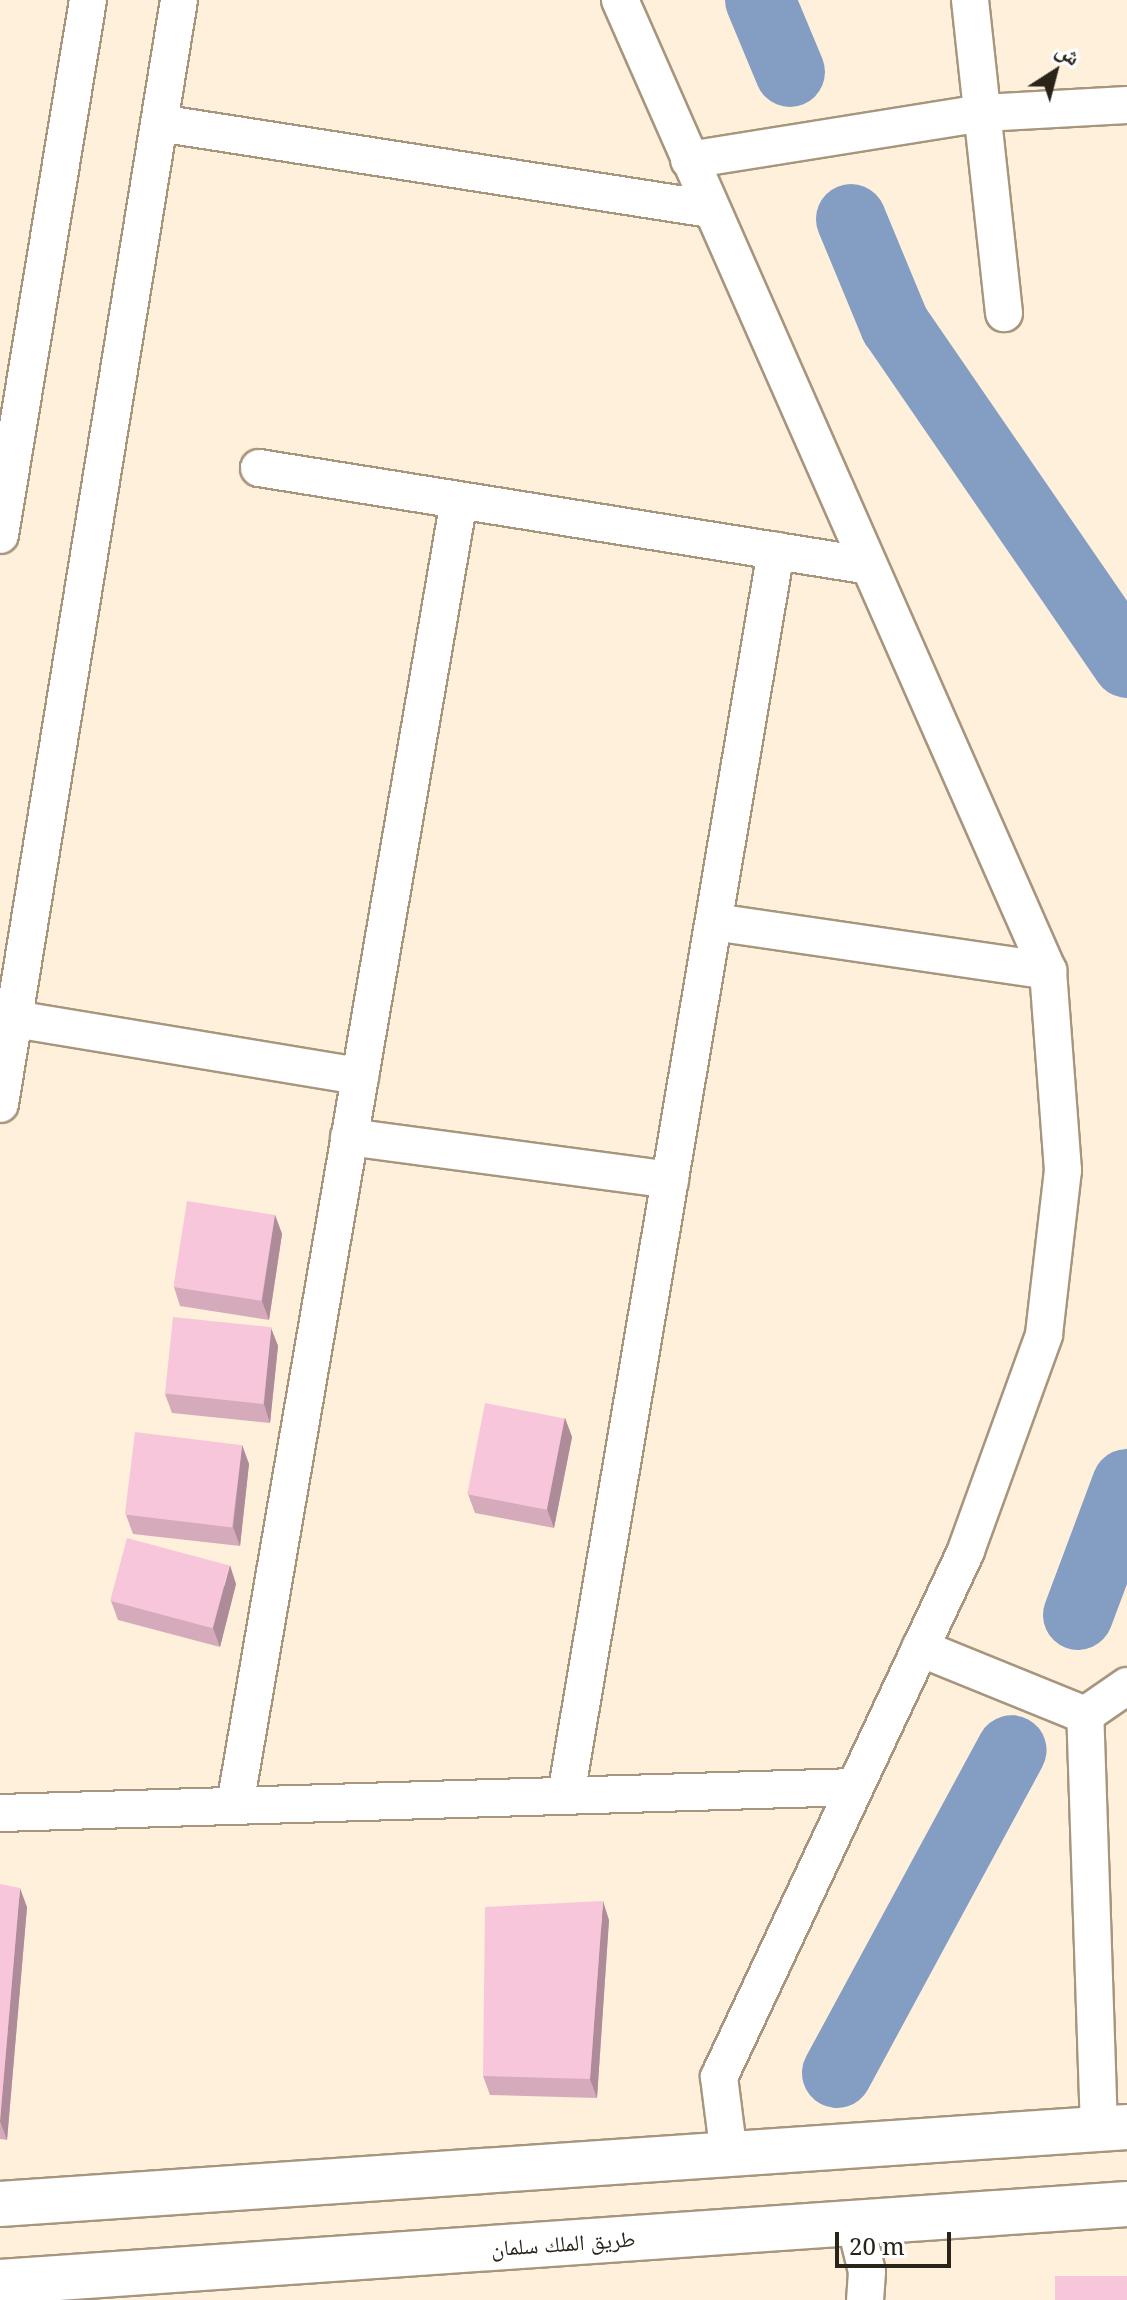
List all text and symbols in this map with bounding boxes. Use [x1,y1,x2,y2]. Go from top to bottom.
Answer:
north arrow [1015,32,1095,112]
text: ش [1051,34,1087,72]
scale bar [839,2216,955,2266]
street label: طريق الملك سلمان [490,2225,636,2261]
text: 20 m [849,2229,905,2262]

